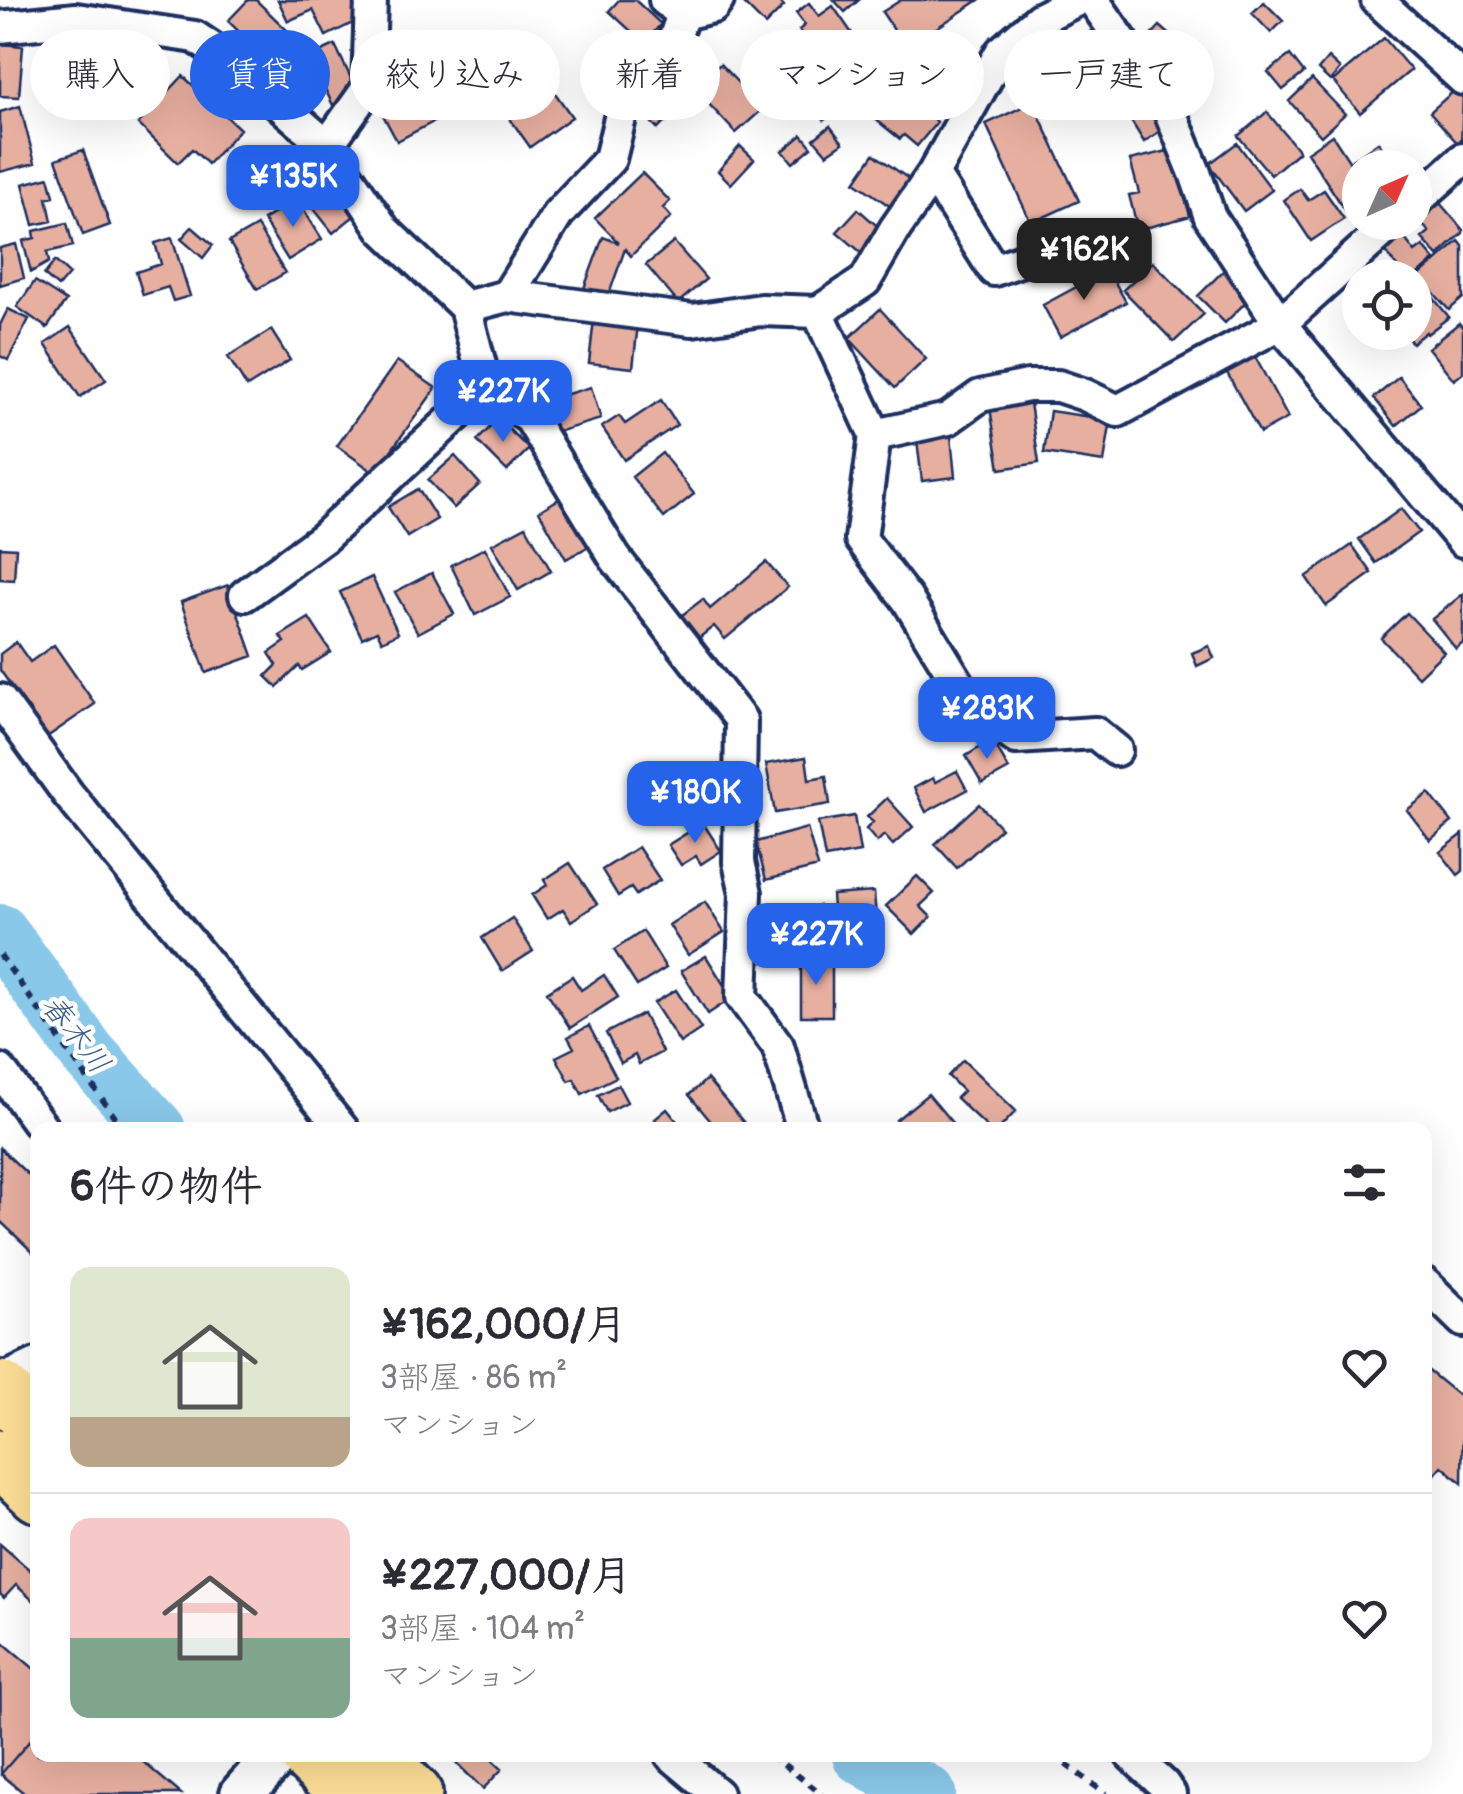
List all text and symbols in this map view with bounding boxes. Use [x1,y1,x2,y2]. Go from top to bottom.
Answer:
chip: 購入 [30,30,170,120]
chip: 賃貸 [190,30,330,120]
chip: 絞り込み [350,30,560,120]
chip: 新着 [580,30,720,120]
chip: マンション [740,30,984,120]
chip: 一戸建て [1004,30,1214,120]
pin: ¥135K [223,145,363,230]
north arrow [1342,150,1432,240]
map controls [1342,150,1432,350]
text: ¥135K [248,157,338,197]
pin: ¥162K [1014,218,1154,303]
text: ¥162K [1039,230,1129,270]
button: locate [1342,260,1432,350]
pin: ¥227K [433,360,573,445]
text: ¥227K [456,372,550,412]
pin: ¥283K [917,677,1057,762]
text: ¥283K [940,689,1034,729]
pin: ¥180K [625,761,765,846]
text: ¥180K [649,773,741,813]
pin: ¥227K [746,903,886,988]
text: ¥227K [769,915,863,955]
water label: 春木川 [33,987,118,1081]
icon: filters [1337,1155,1392,1210]
text: 6件の物件 [70,1161,262,1213]
text: ¥162,000/月 [380,1299,627,1351]
icon: home [150,1307,270,1427]
icon: heart [1337,1340,1392,1395]
text: 3部屋 · 86 m² [380,1358,567,1398]
text: マンション [380,1405,539,1445]
text: ¥227,000/月 [380,1550,632,1602]
icon: home [150,1558,270,1678]
icon: heart [1337,1591,1392,1646]
text: 3部屋 · 104 m² [380,1609,585,1649]
text: マンション [380,1656,539,1696]

